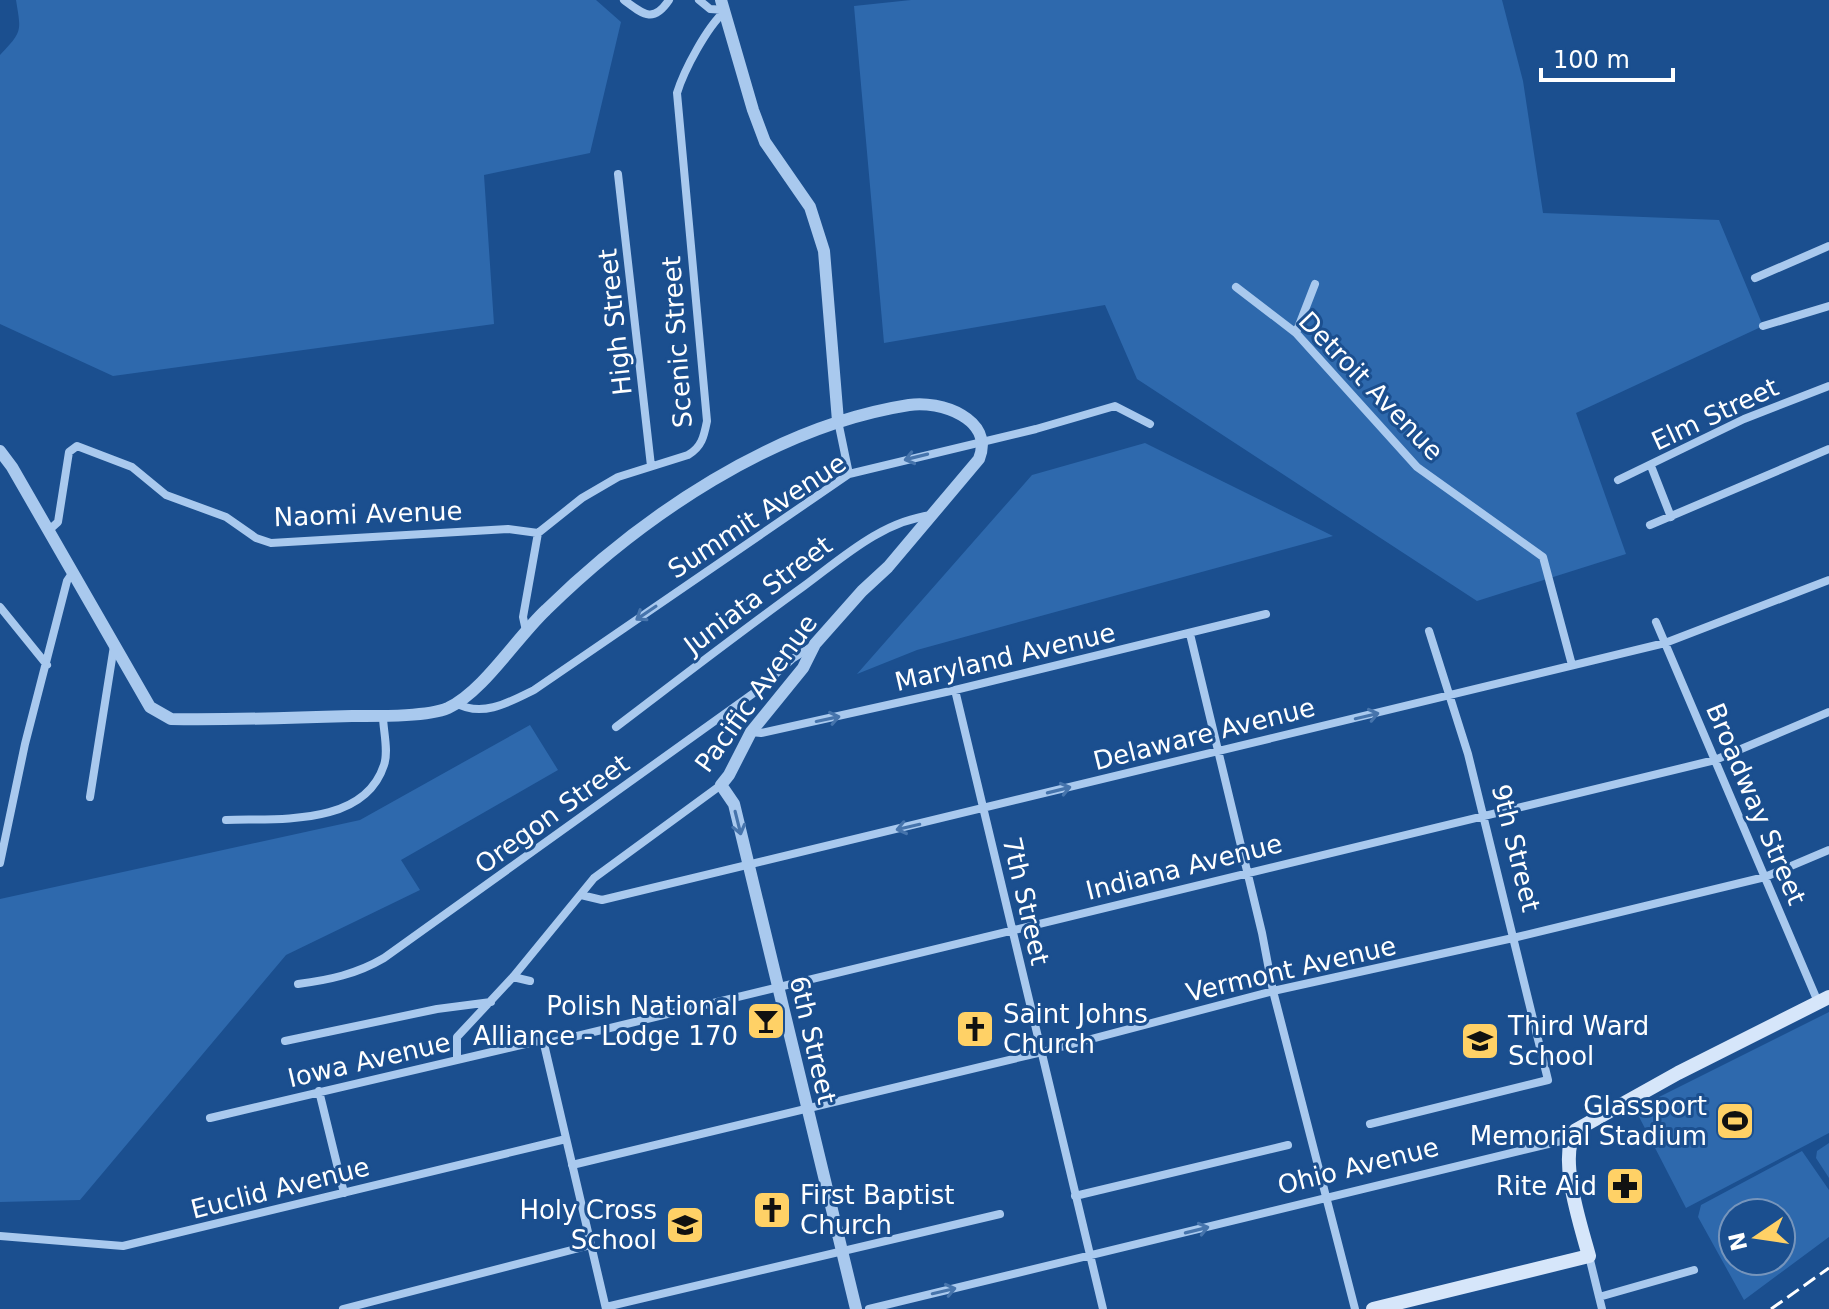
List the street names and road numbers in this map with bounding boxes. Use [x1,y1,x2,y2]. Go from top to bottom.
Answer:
street label: High Street [592,247,638,397]
street label: Scenic Street [656,255,698,429]
street label: Detroit Avenue [1293,306,1449,466]
street label: Elm Street [1647,372,1783,456]
street label: Summit Avenue [662,447,852,585]
street label: Naomi Avenue [273,496,463,532]
street label: Juniata Street [677,530,838,662]
street label: Pacific Avenue [689,608,823,778]
street label: Maryland Avenue [892,617,1118,697]
street label: Delaware Avenue [1090,692,1318,776]
street label: Broadway Street [1700,699,1812,909]
street label: Oregon Street [469,748,635,880]
street label: 9th Street [1486,781,1546,915]
street label: Indiana Avenue [1083,828,1285,906]
street label: 7th Street [997,834,1055,968]
street label: Vermont Avenue [1183,930,1399,1008]
street label: 6th Street [784,973,842,1107]
street label: Iowa Avenue [285,1027,453,1093]
street label: Ohio Avenue [1274,1131,1442,1201]
street label: Euclid Avenue [188,1151,372,1225]

